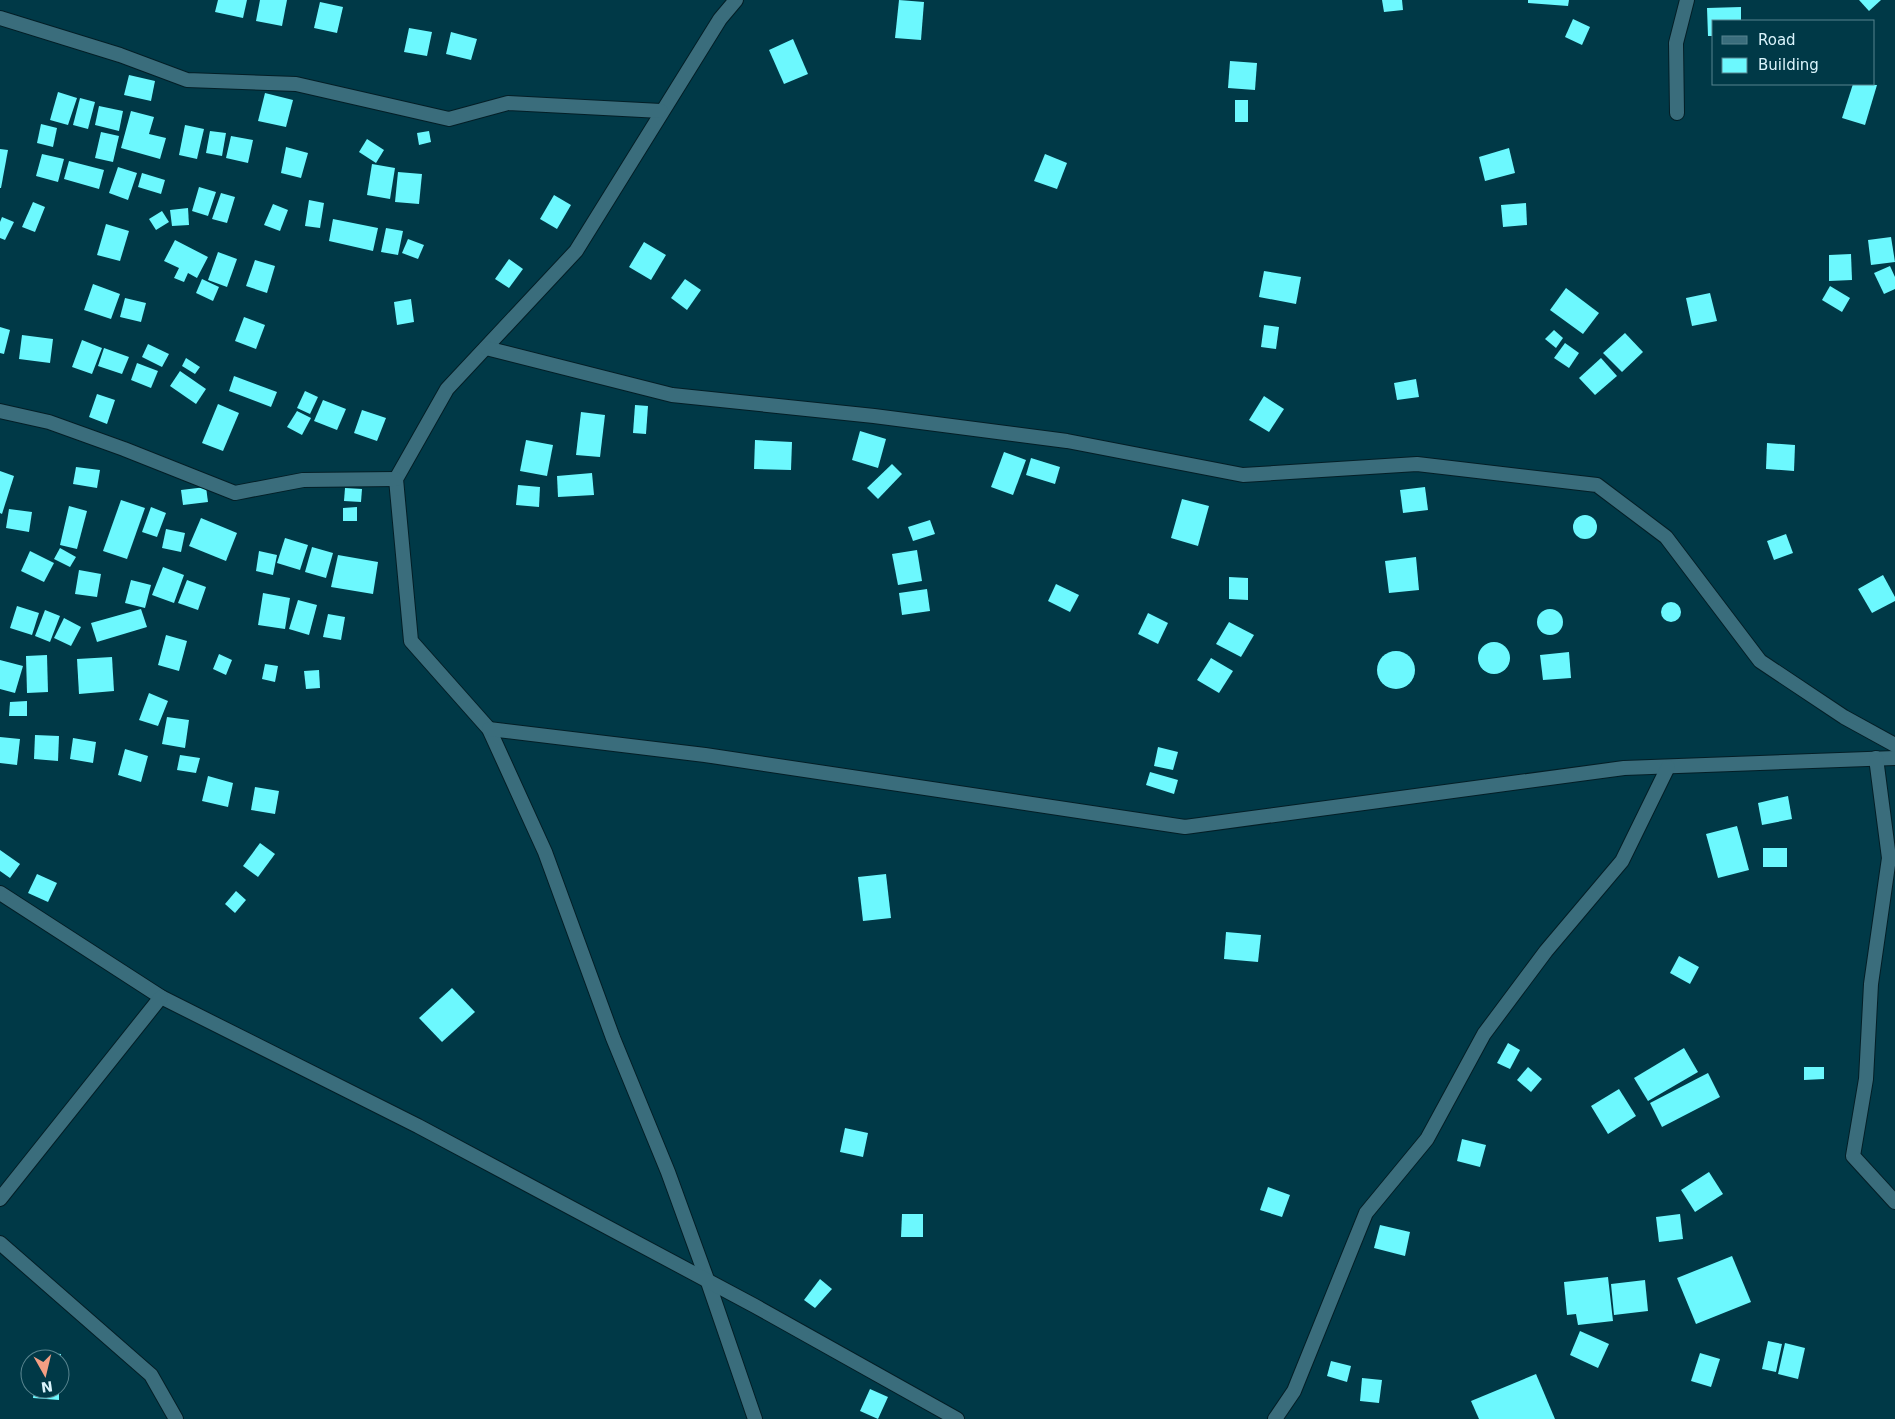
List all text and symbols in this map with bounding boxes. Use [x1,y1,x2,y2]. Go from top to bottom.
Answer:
legend [1712,20,1875,85]
text: Road [1758,31,1796,49]
text: Building [1758,56,1819,74]
north arrow [20,1349,70,1399]
text: N [40,1378,54,1396]

